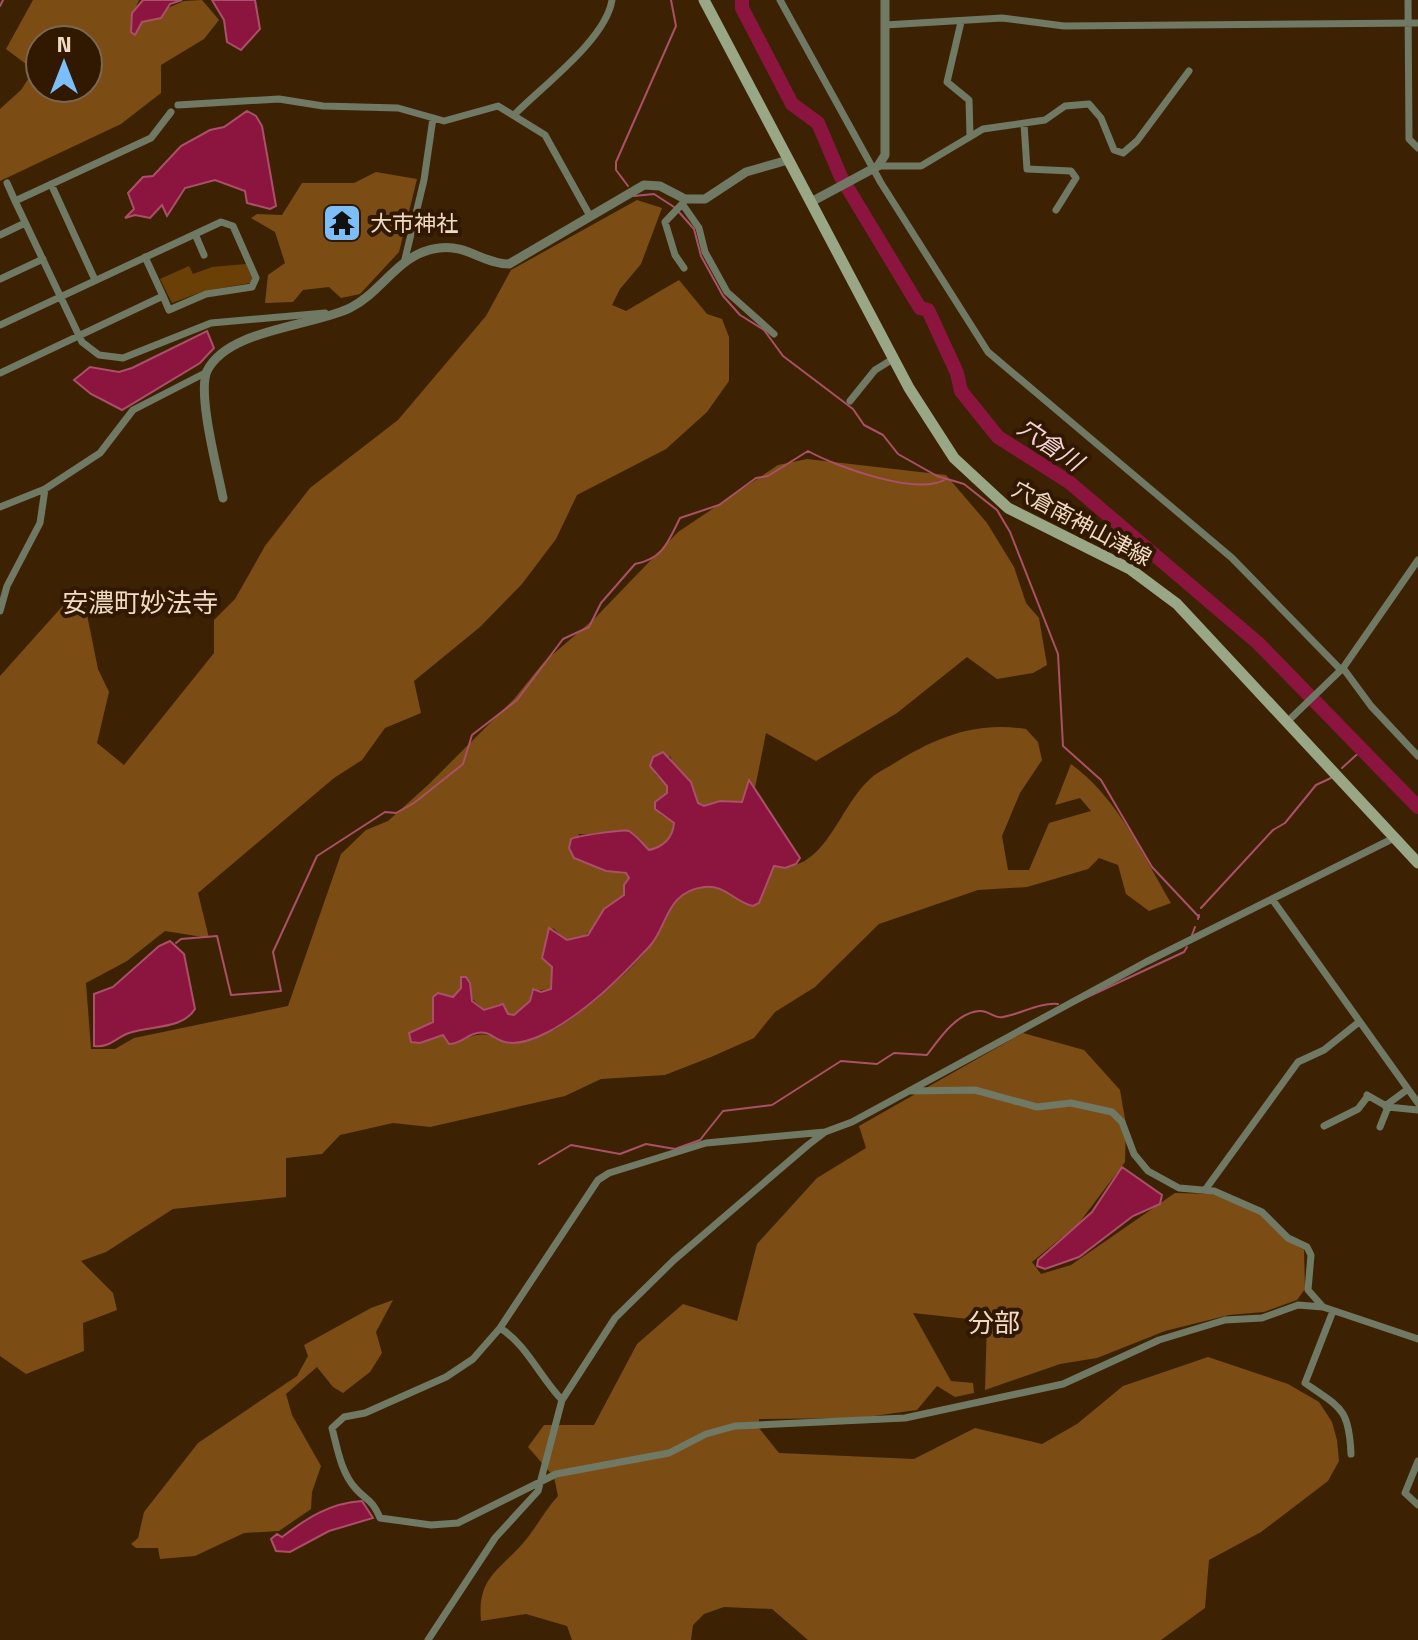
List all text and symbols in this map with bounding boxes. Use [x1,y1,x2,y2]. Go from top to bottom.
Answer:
north arrow [24,24,104,104]
text: N [56,27,72,61]
temple icon: 大市神社 [321,202,363,244]
place label: 大市神社 [370,206,458,240]
water label: 穴倉川 [1011,409,1093,481]
street label: 穴倉南神山津線 [1006,472,1158,574]
district label: 安濃町妙法寺 [62,583,218,622]
district label: 分部 [968,1303,1020,1342]

